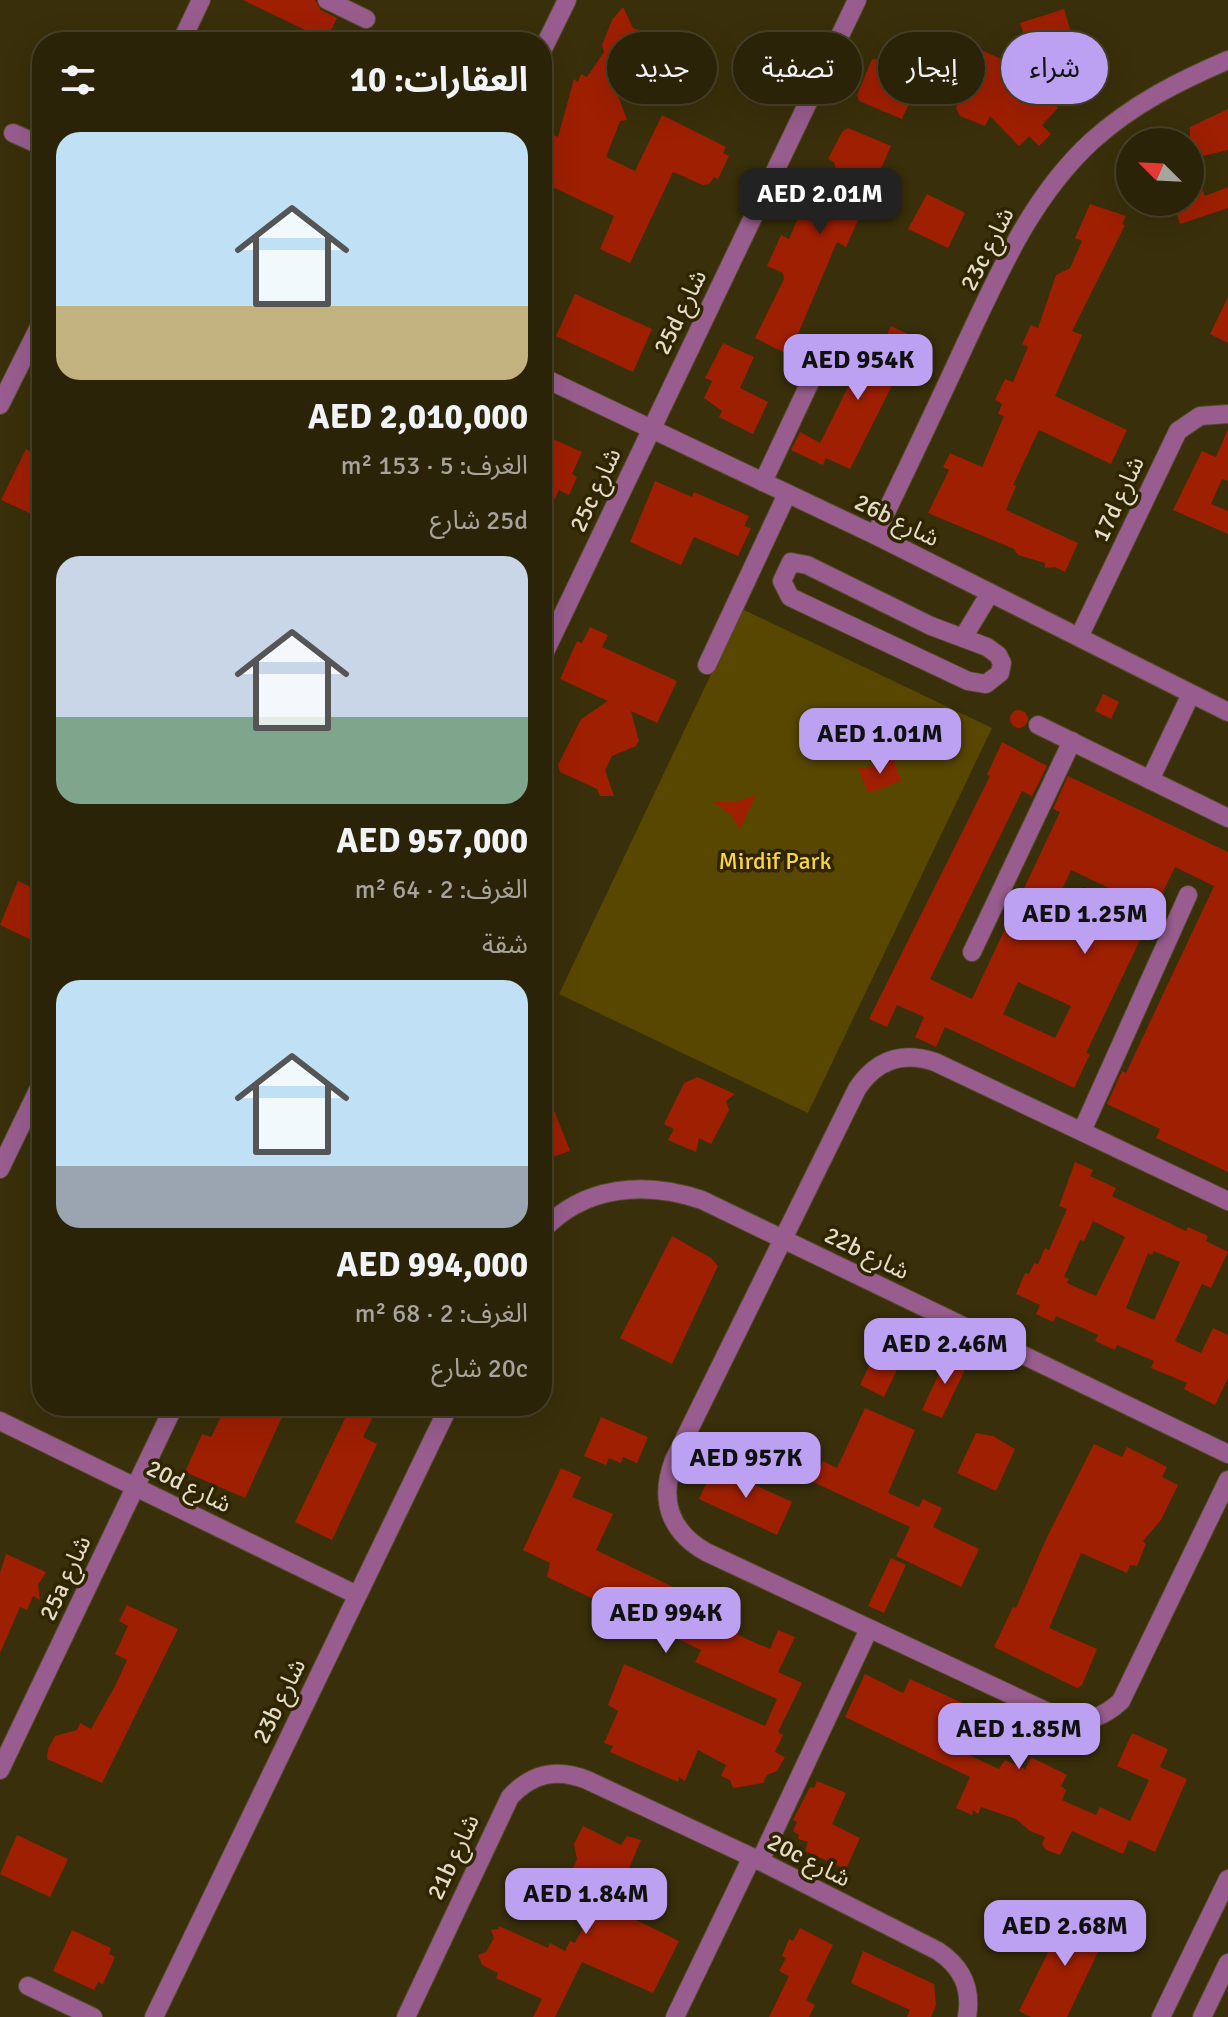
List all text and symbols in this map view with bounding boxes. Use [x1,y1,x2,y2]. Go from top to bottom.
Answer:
chip: جديد [607,32,717,104]
chip: تصفية [733,32,862,104]
chip: إيجار [878,32,985,104]
chip: شراء [1001,32,1108,104]
icon: filters [56,58,100,102]
text: العقارات: 10 [350,59,528,101]
north arrow [1116,128,1204,216]
map controls [1116,128,1204,216]
pin: AED 2.01M [728,168,912,236]
text: AED 2.01M [757,178,883,210]
icon: home [220,184,364,328]
street label: 23c شارع [953,202,1022,297]
street label: 25d شارع [647,265,715,360]
pin: AED 954K [775,334,941,402]
text: AED 954K [802,344,914,376]
text: AED 2,010,000 [308,396,528,438]
street label: 25c شارع [563,443,629,538]
text: الغرف: 5 · 153 m² [341,450,528,482]
street label: 17d شارع [1085,452,1153,547]
street label: 26b شارع [849,487,944,555]
text: 25d شارع [430,505,528,537]
icon: home [220,608,364,752]
pin: AED 1.01M [788,708,972,776]
text: AED 1.01M [817,718,943,750]
text: AED 957,000 [336,820,528,862]
park label: Mirdif Park [719,846,831,876]
text: الغرف: 2 · 64 m² [355,874,528,906]
pin: AED 1.25M [993,888,1177,956]
text: AED 1.25M [1022,898,1148,930]
text: شقة [482,929,528,961]
icon: home [220,1032,364,1176]
street label: 22b شارع [819,1220,914,1288]
text: AED 994,000 [336,1244,528,1286]
text: الغرف: 2 · 68 m² [355,1298,528,1330]
pin: AED 2.46M [853,1318,1037,1386]
text: AED 2.46M [882,1328,1008,1360]
text: 20c شارع [431,1353,528,1385]
pin: AED 957K [663,1432,829,1500]
text: AED 957K [690,1442,802,1474]
street label: 20d شارع [141,1453,236,1521]
street label: 25a شارع [32,1531,99,1626]
pin: AED 994K [583,1587,749,1655]
text: AED 994K [610,1597,722,1629]
street label: 23b شارع [246,1654,314,1749]
pin: AED 1.85M [927,1703,1111,1771]
text: AED 1.85M [956,1713,1082,1745]
street label: 21b شارع [420,1810,488,1905]
street label: 20c شارع [761,1826,856,1895]
pin: AED 1.84M [494,1868,678,1936]
text: AED 1.84M [523,1878,649,1910]
pin: AED 2.68M [973,1900,1157,1968]
text: AED 2.68M [1002,1910,1128,1942]

